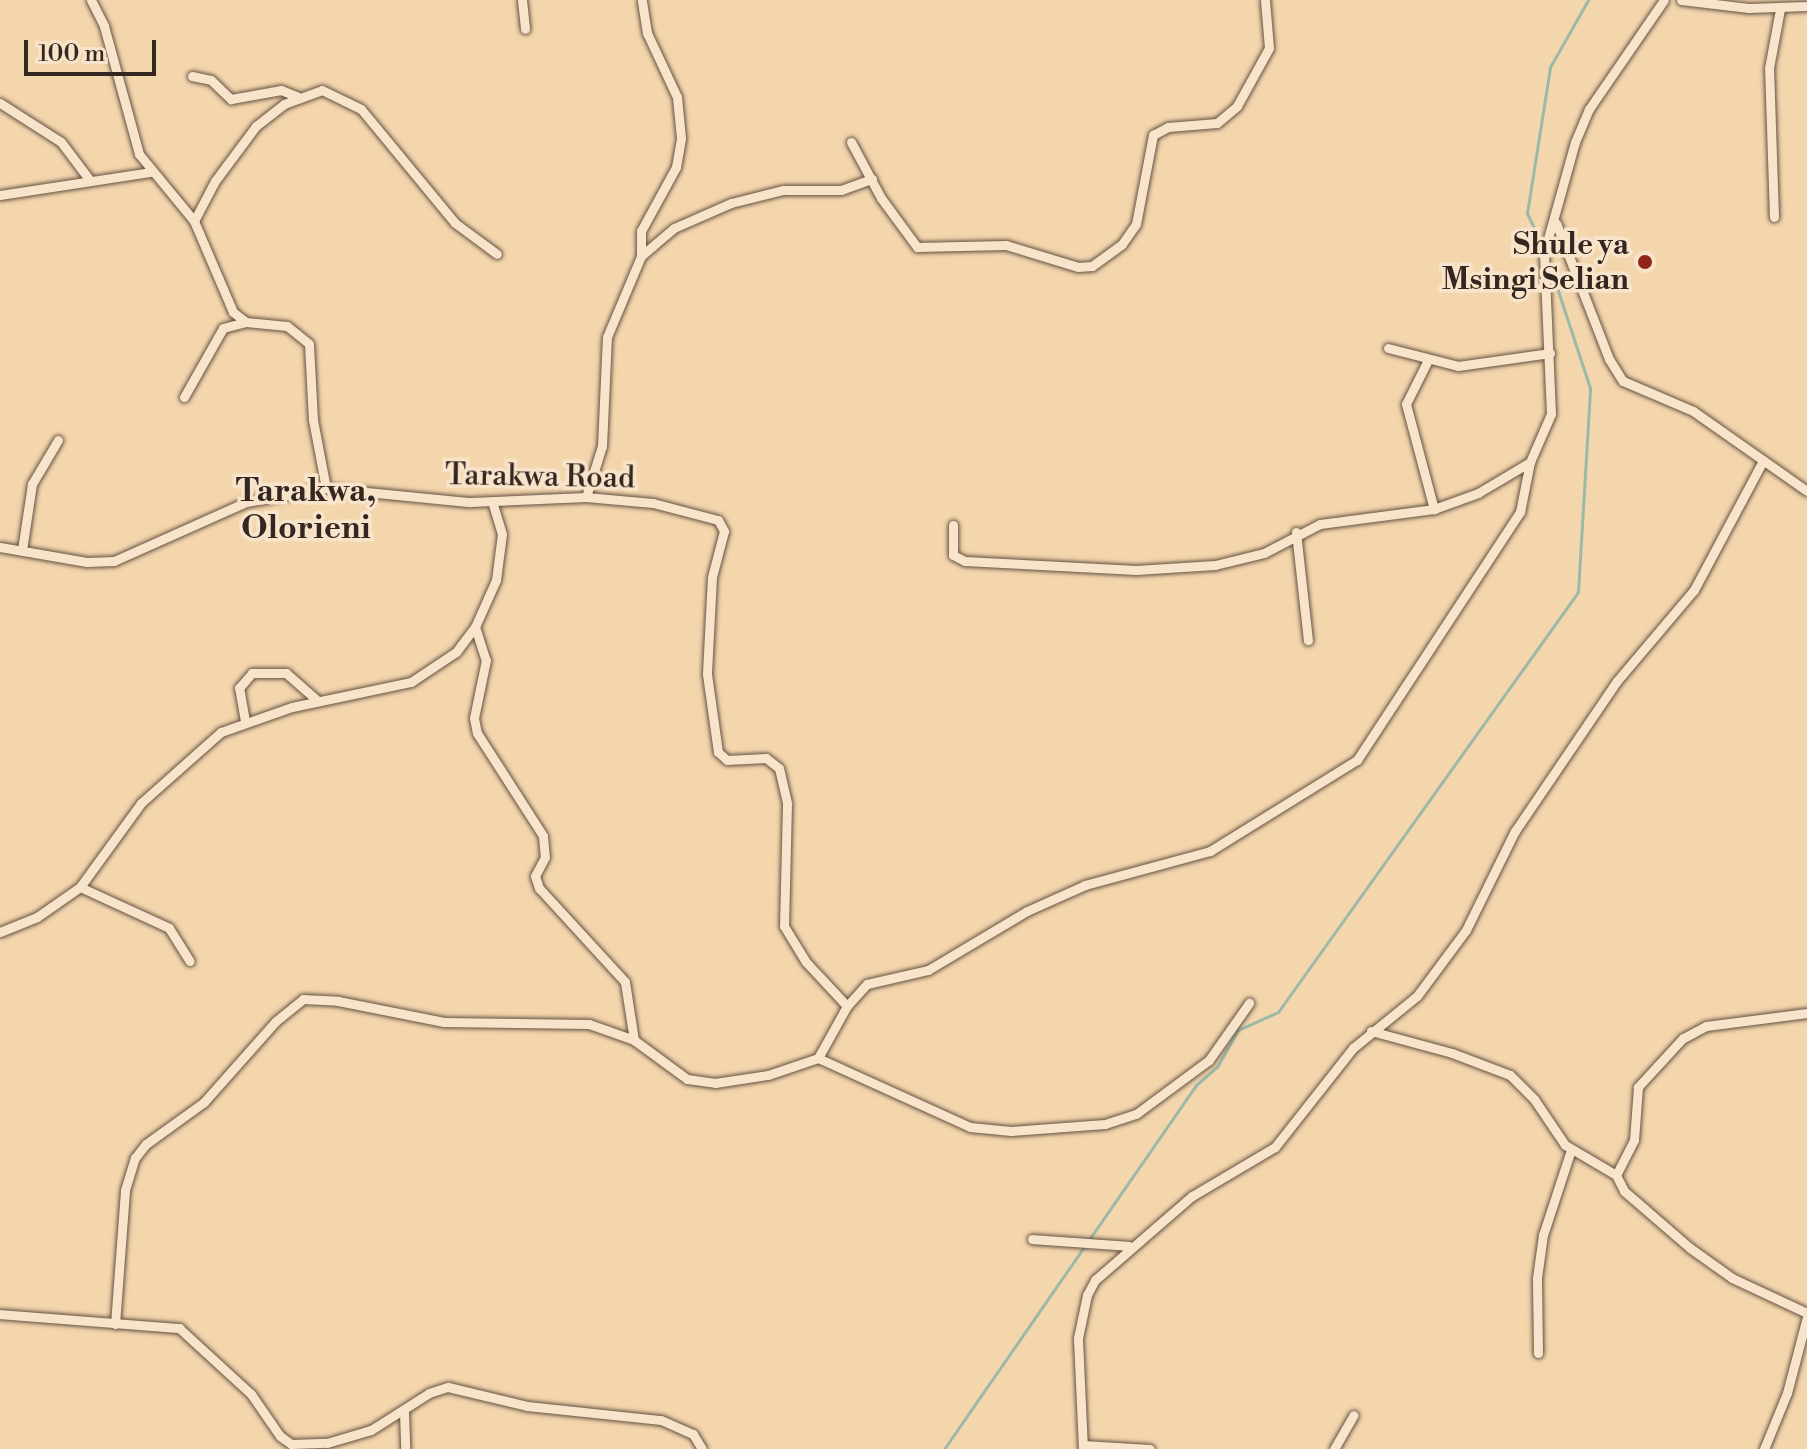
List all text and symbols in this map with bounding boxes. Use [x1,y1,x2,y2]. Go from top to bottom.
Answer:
scale bar [28,24,160,74]
text: 100 m [38,39,105,69]
place label: Shule ya Msingi Selian [1442,227,1629,298]
marker: Shule ya Msingi Selian [1636,253,1654,271]
street label: Tarakwa Road [445,457,635,497]
district label: Tarakwa, Olorieni [236,473,376,548]

